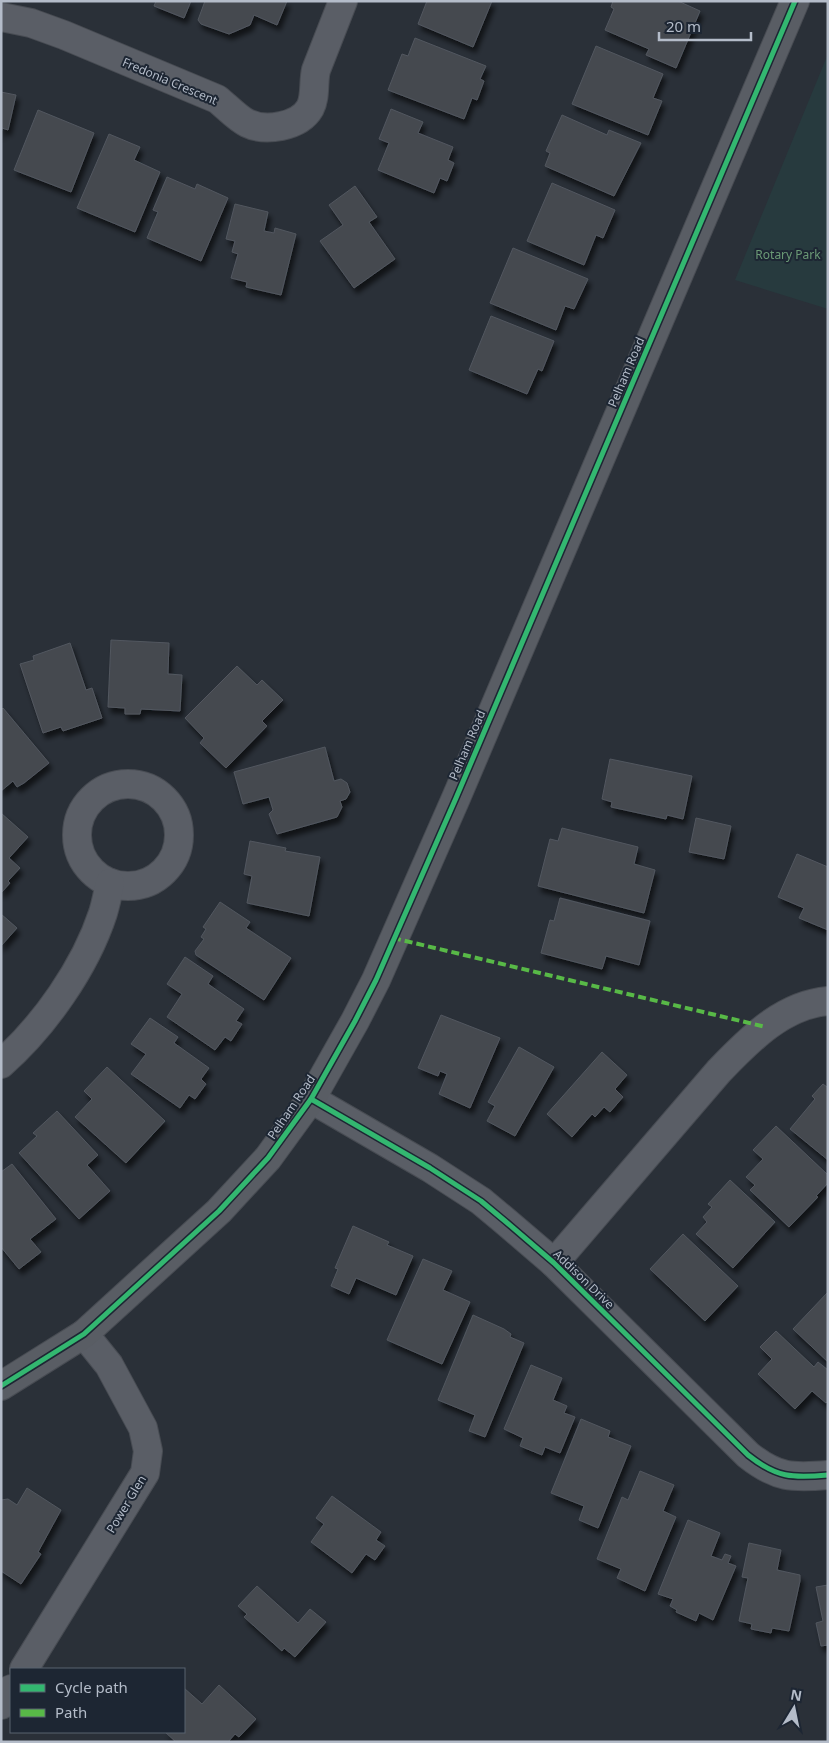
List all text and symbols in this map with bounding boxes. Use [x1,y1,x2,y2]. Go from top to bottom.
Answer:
scale bar [659,10,752,42]
text: 20 m [666,16,701,36]
street label: Fredonia Crescent [120,53,221,109]
park label: Rotary Park [755,246,821,263]
street label: Pelham Road [604,334,648,410]
street label: Pelham Road [445,707,489,783]
street label: Pelham Road [263,1071,319,1143]
street label: Addison Drive [550,1246,618,1313]
street label: Power Glen [102,1472,150,1536]
legend [10,1668,185,1733]
text: Cycle path [55,1677,128,1697]
north arrow [769,1683,819,1733]
text: N [789,1684,804,1705]
text: Path [55,1702,87,1722]

